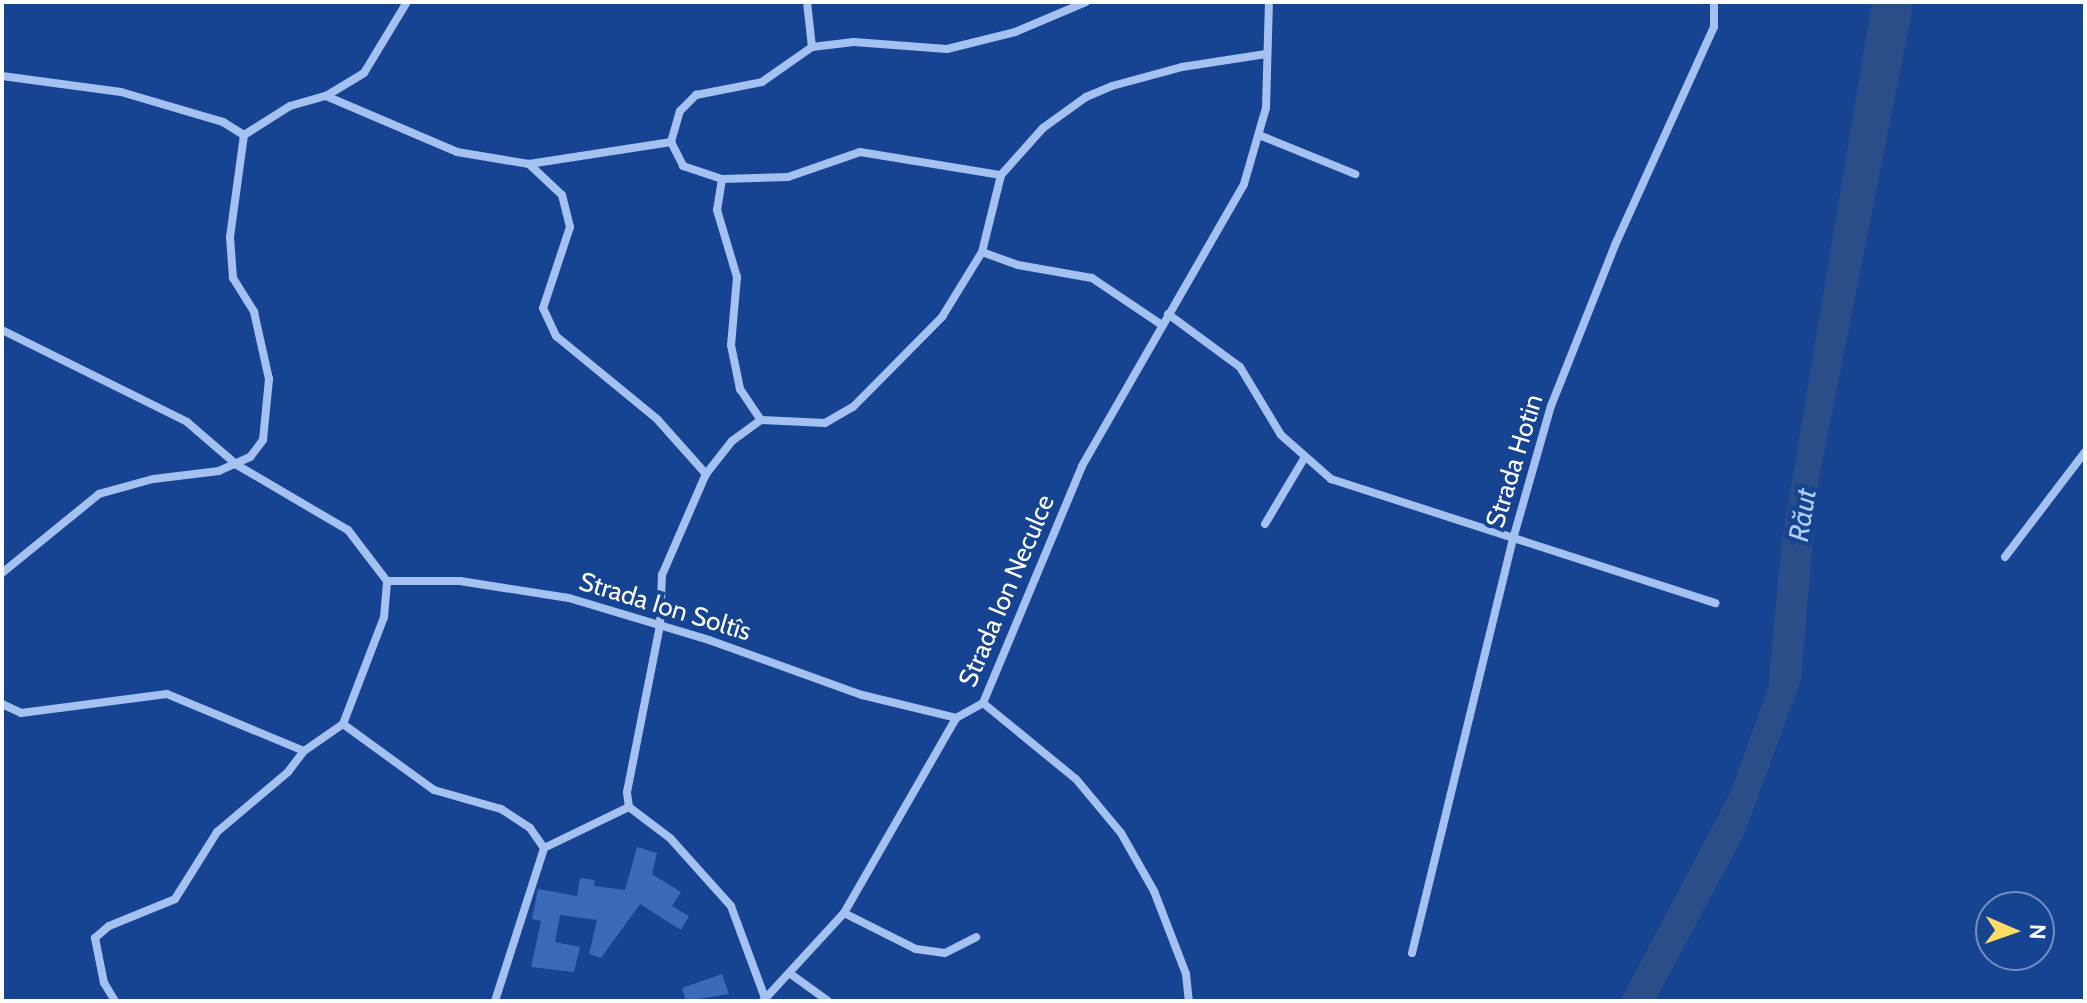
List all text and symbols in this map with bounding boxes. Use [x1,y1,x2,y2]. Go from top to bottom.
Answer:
street label: Strada Hotin [1480,391,1550,531]
water label: Răut [1781,486,1823,544]
street label: Strada Ion Neculce [953,490,1061,692]
street label: Strada Ion Soltîs [575,566,755,648]
north arrow [1975,891,2055,971]
text: N [2024,924,2051,940]

